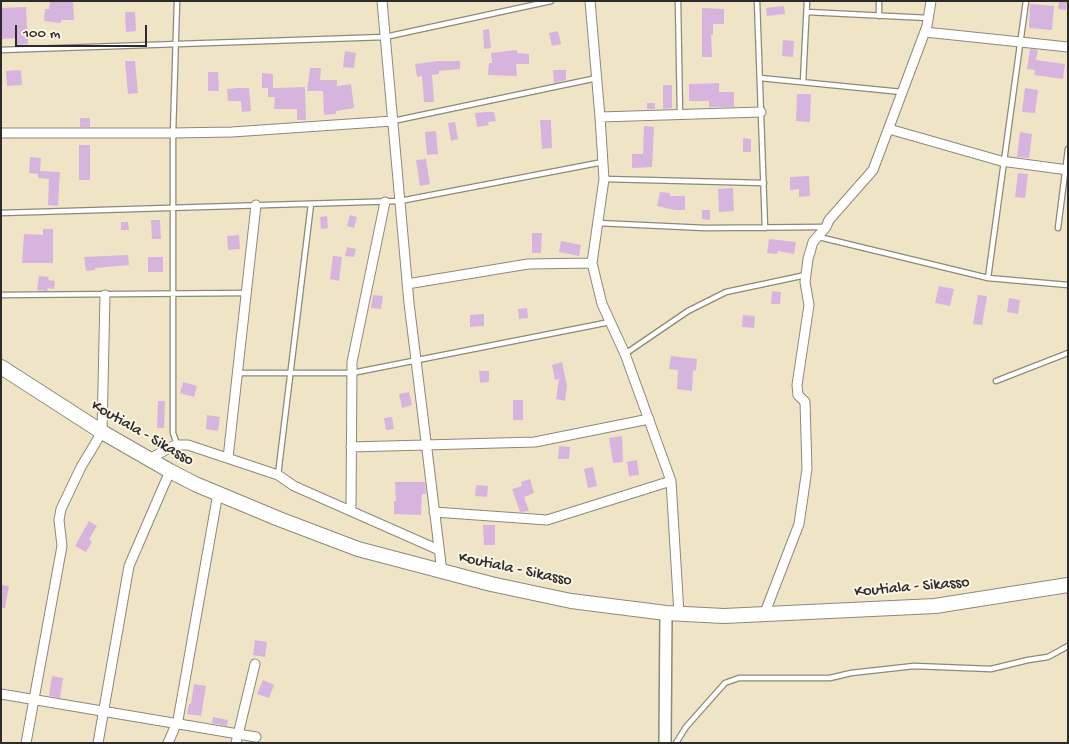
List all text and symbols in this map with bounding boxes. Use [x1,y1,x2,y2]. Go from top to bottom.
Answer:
scale bar [18,15,150,47]
text: 100 m [23,25,60,43]
street label: Koutiala - Sikasso [87,397,197,471]
street label: Koutiala - Sikasso [457,549,573,591]
street label: Koutiala - Sikasso [854,573,970,603]

